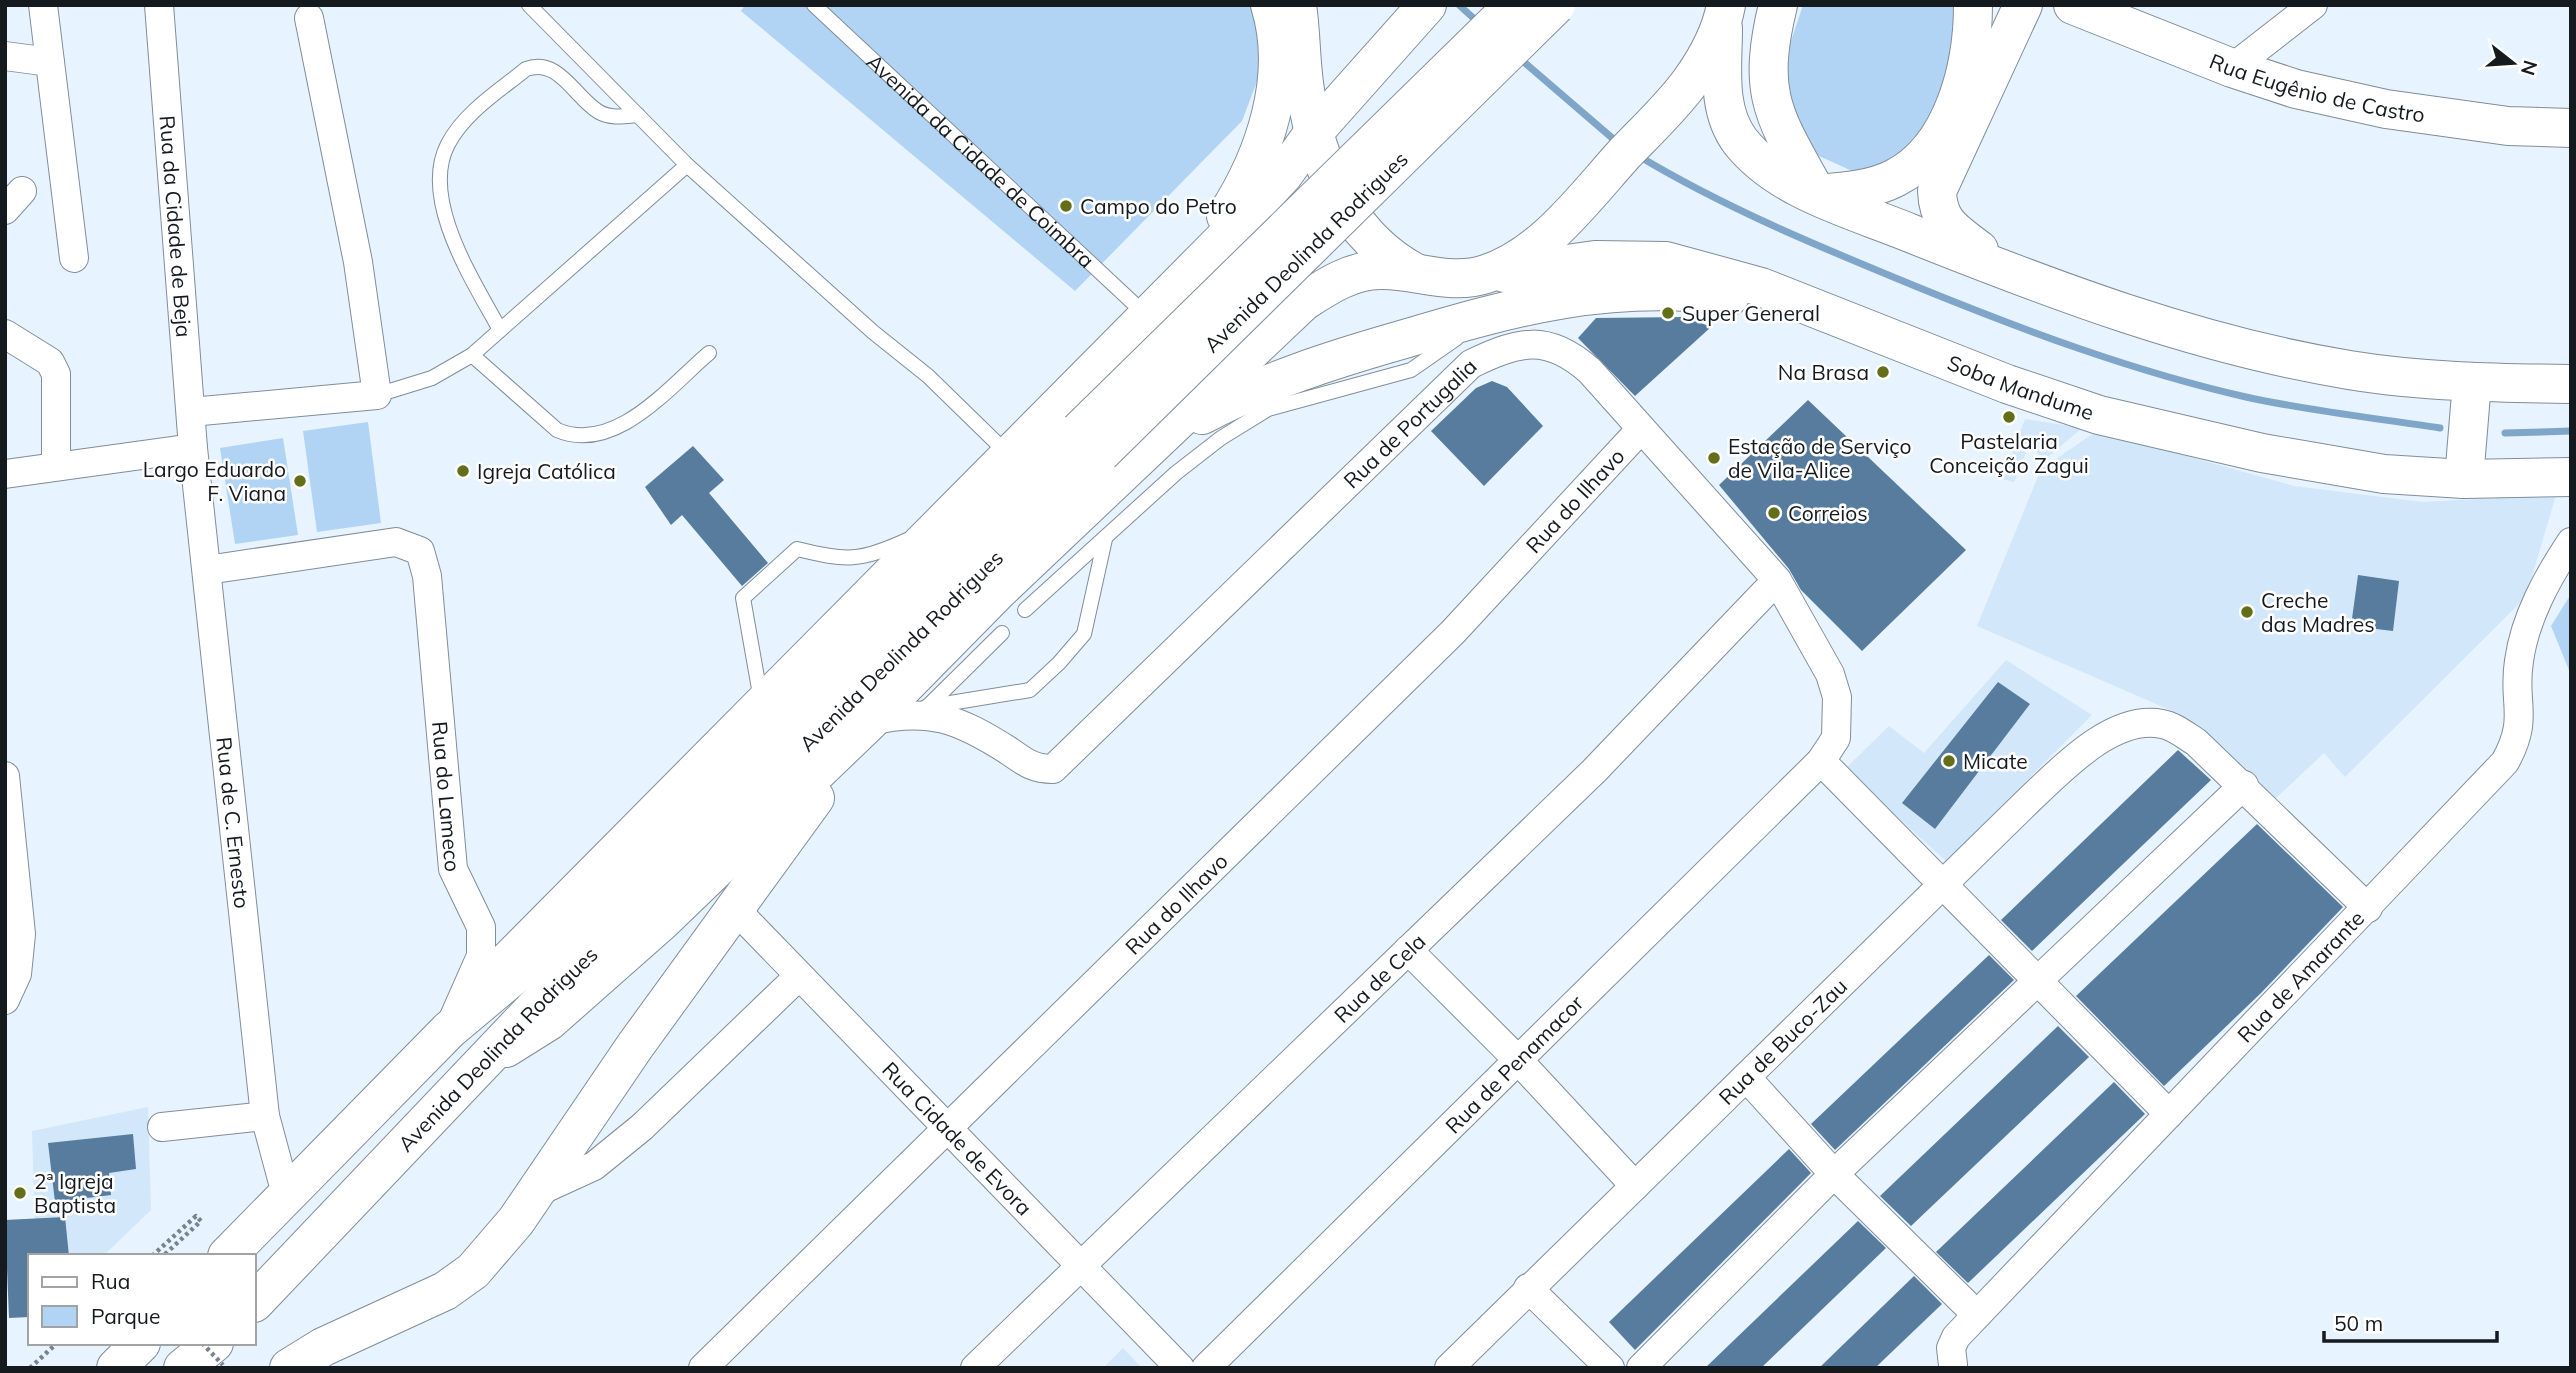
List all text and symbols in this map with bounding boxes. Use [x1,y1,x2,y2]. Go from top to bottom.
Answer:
north arrow [2478,28,2548,98]
street label: Avenida da Cidade de Coimbra [862,48,1100,273]
street label: Rua Eugênio de Castro [2206,48,2427,127]
text: N [2516,58,2543,78]
street label: Rua da Cidade de Beja [155,114,197,338]
street label: Avenida Deolinda Rodrigues [1198,146,1413,358]
place label: Campo do Petro [1080,193,1237,219]
marker: Campo do Petro [1058,198,1074,214]
place label: Super General [1682,300,1820,326]
marker: Super General [1660,305,1676,321]
street label: Soba Mandume [1944,349,2097,425]
street label: Rua de Portugalia [1338,353,1482,493]
place label: Na Brasa [1778,359,1869,385]
marker: Na Brasa [1875,364,1891,380]
marker: Pastelaria Conceição Zagui [2001,409,2017,425]
place label: Pastelaria Conceição Zagui [1929,428,2089,478]
place label: Estação de Serviço de Vila-Alice [1728,433,1912,483]
street label: Rua do Ilhavo [1520,443,1630,558]
marker: Estação de Serviço de Vila-Alice [1706,450,1722,466]
place label: Largo Eduardo F. Viana [143,456,286,506]
place label: Igreja Católica [477,458,616,484]
marker: Igreja Católica [455,463,471,479]
marker: Largo Eduardo F. Viana [292,473,308,489]
place label: Correios [1788,500,1868,526]
marker: Correios [1766,505,1782,521]
street label: Avenida Deolinda Rodrigues [794,544,1008,757]
place label: Creche das Madres [2261,587,2375,637]
marker: Creche das Madres [2239,604,2255,620]
street label: Rua do Lameco [427,720,466,873]
street label: Rua de C. Ernesto [211,735,256,910]
place label: Micate [1963,748,2028,774]
marker: Micate [1941,753,1957,769]
street label: Rua do Ilhavo [1120,848,1233,960]
street label: Rua de Amarante [2232,905,2369,1047]
street label: Rua de Cela [1328,928,1431,1028]
street label: Avenida Deolinda Rodrigues [392,941,603,1157]
street label: Rua de Buco-Zau [1713,973,1852,1110]
street label: Rua de Penamacor [1440,989,1589,1138]
street label: Rua Cidade de Evora [877,1056,1038,1221]
place label: 2ª Igreja Baptista [34,1168,116,1218]
marker: 2ª Igreja Baptista [12,1185,28,1201]
legend [28,1254,256,1345]
text: Rua [91,1268,130,1294]
scale bar [2324,1300,2497,1344]
text: Parque [91,1303,160,1329]
text: 50 m [2334,1310,2383,1336]

